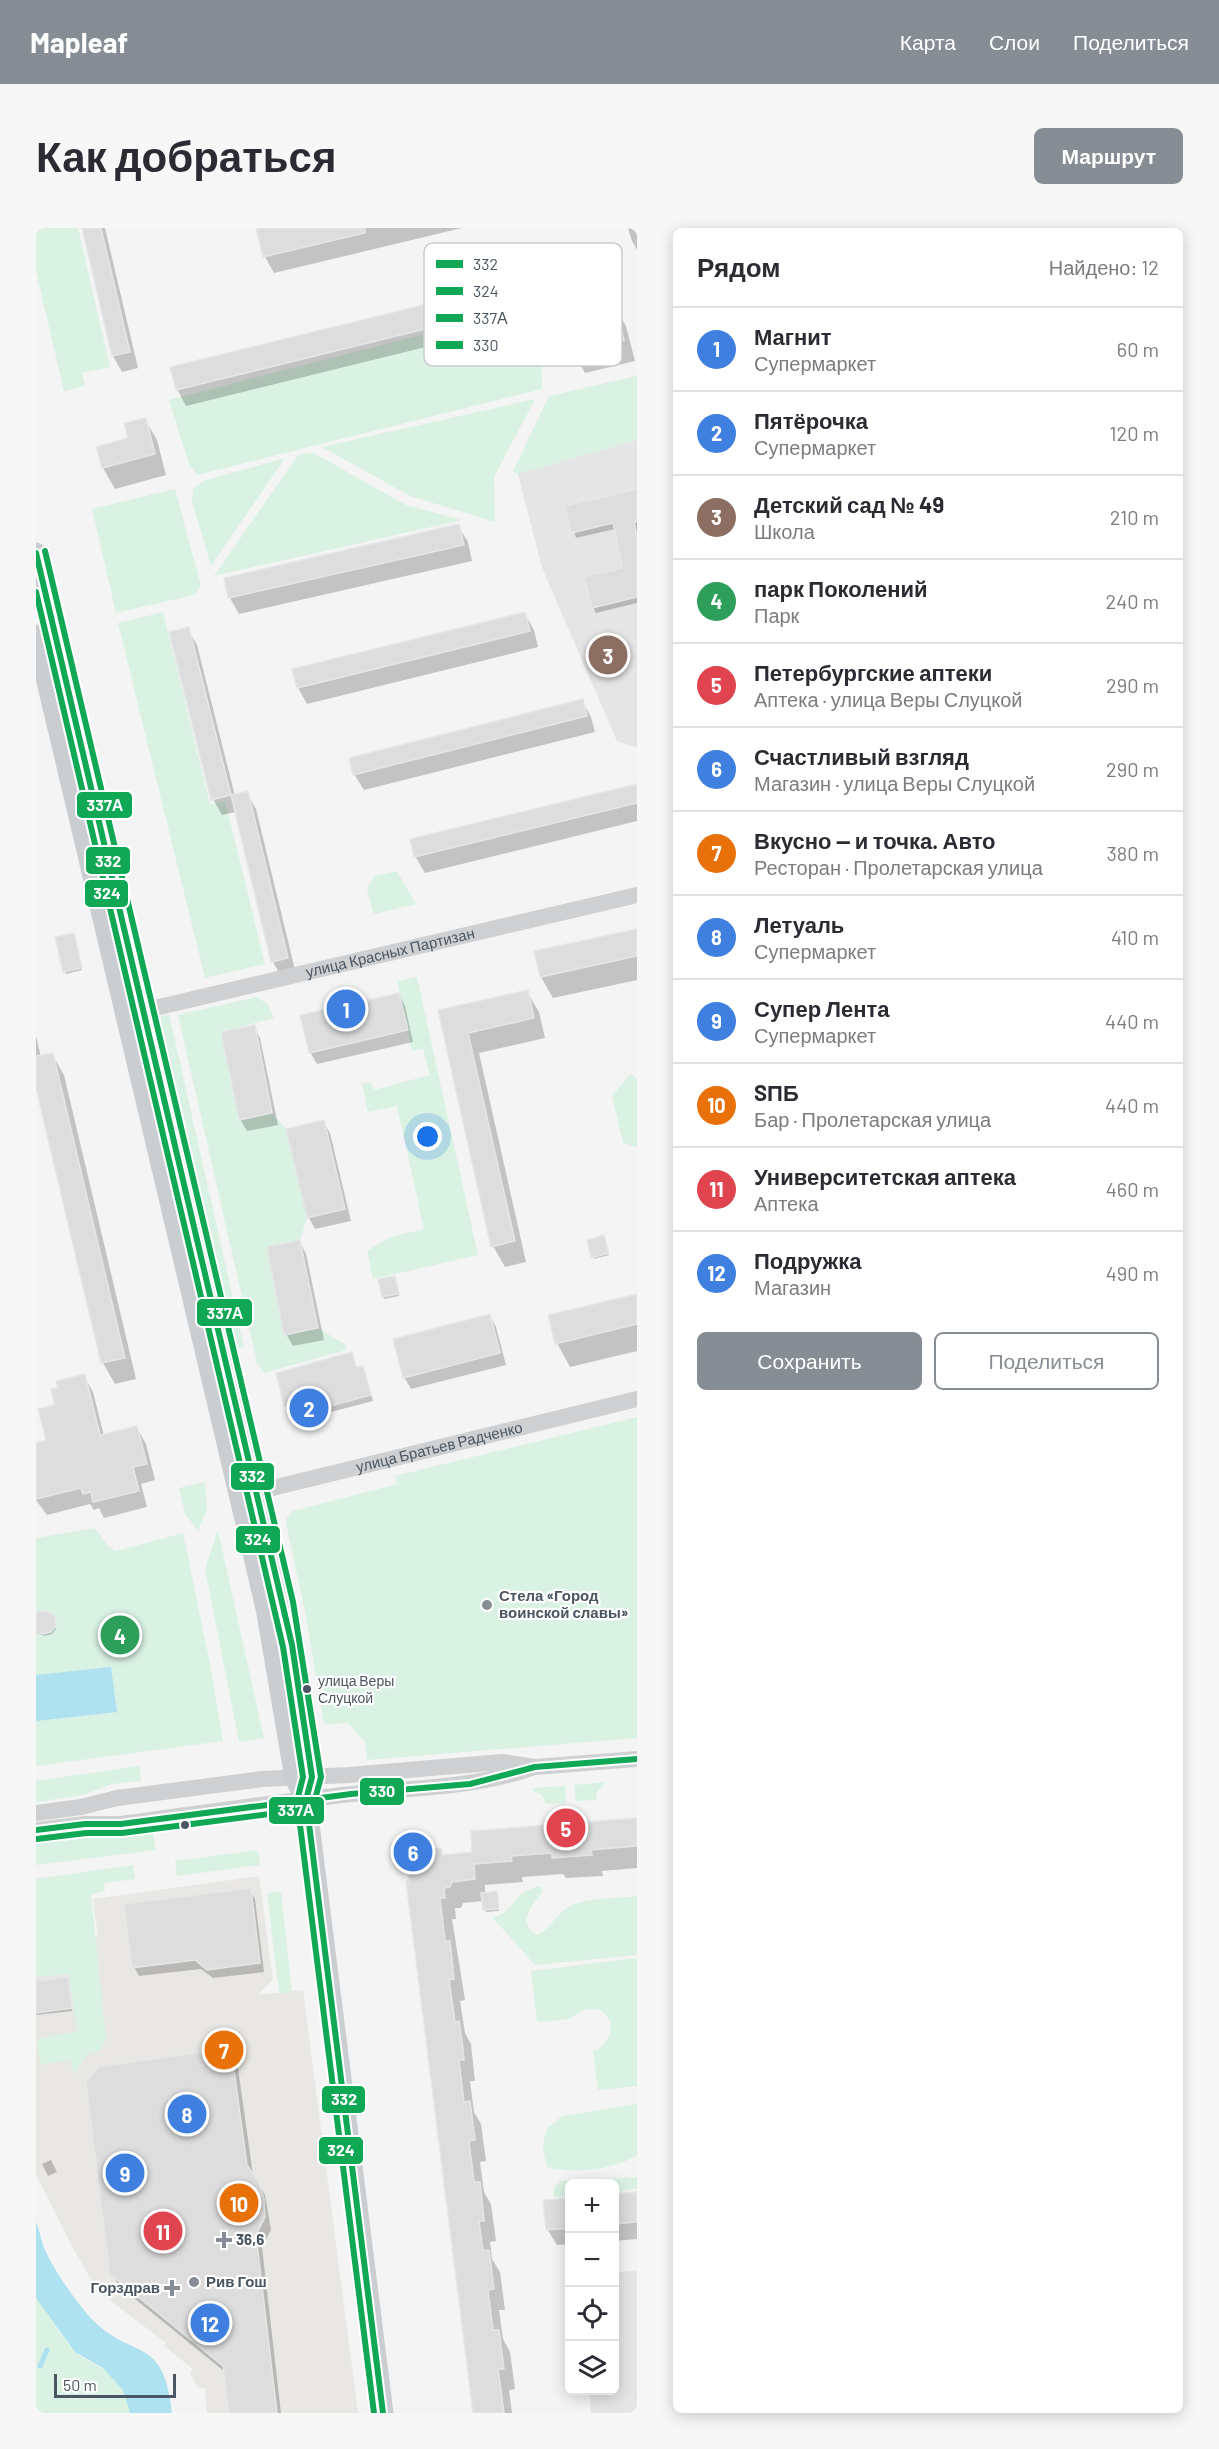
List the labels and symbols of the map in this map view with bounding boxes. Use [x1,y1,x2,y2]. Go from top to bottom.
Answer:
legend [424,243,622,366]
text: 332 [473,254,498,273]
text: 324 [473,281,499,300]
text: 337А [473,308,508,327]
text: 330 [473,335,499,354]
pin: 3 [588,632,628,678]
line badge: 337А [76,791,133,819]
text: 337А [87,795,124,814]
line badge: 332 [85,846,131,875]
text: 332 [95,851,121,870]
line badge: 324 [84,879,129,908]
text: 324 [93,883,121,902]
street label: улица Красных Партизан [304,923,476,980]
pin: 1 [326,986,366,1032]
your location [413,1122,442,1151]
line badge: 337А [196,1298,253,1327]
text: 337А [207,1303,244,1322]
pin: 2 [290,1386,328,1430]
street label: улица Братьев Радченко [354,1417,524,1475]
line badge: 332 [230,1462,275,1491]
text: 332 [239,1466,265,1485]
line badge: 324 [235,1525,281,1554]
text: 324 [244,1529,272,1548]
place label: Стела «Город воинской славы» [499,1586,628,1621]
marker: Стела «Город воинской славы» [480,1598,494,1612]
pin: 4 [100,1612,140,1658]
place label: улица Веры Слуцкой [318,1672,394,1706]
marker: улица Веры Слуцкой [301,1683,313,1695]
line badge: 330 [359,1777,405,1806]
text: 330 [369,1781,395,1800]
line badge: 337А [268,1796,325,1825]
text: 337А [278,1800,315,1819]
pin: 5 [546,1806,586,1850]
unlabelled marker [179,1819,191,1831]
pin: 6 [394,1830,433,1874]
pin: 7 [204,2028,243,2072]
line badge: 332 [321,2085,366,2114]
text: 332 [331,2089,357,2108]
pin: 8 [168,2092,206,2136]
line badge: 324 [318,2136,364,2165]
text: 324 [327,2140,355,2159]
pin: 9 [106,2150,145,2196]
pin: 10 [220,2180,258,2226]
pin: 11 [144,2208,182,2254]
place label: 36,6 [236,2230,264,2248]
marker: 36,6 [217,2233,231,2247]
place label: Рив Гош [206,2272,267,2290]
marker: Рив Гош [187,2275,201,2289]
place label: Горздрав [90,2278,160,2296]
marker: Горздрав [165,2281,179,2295]
pin: 12 [190,2300,230,2346]
scale bar [54,2371,176,2398]

